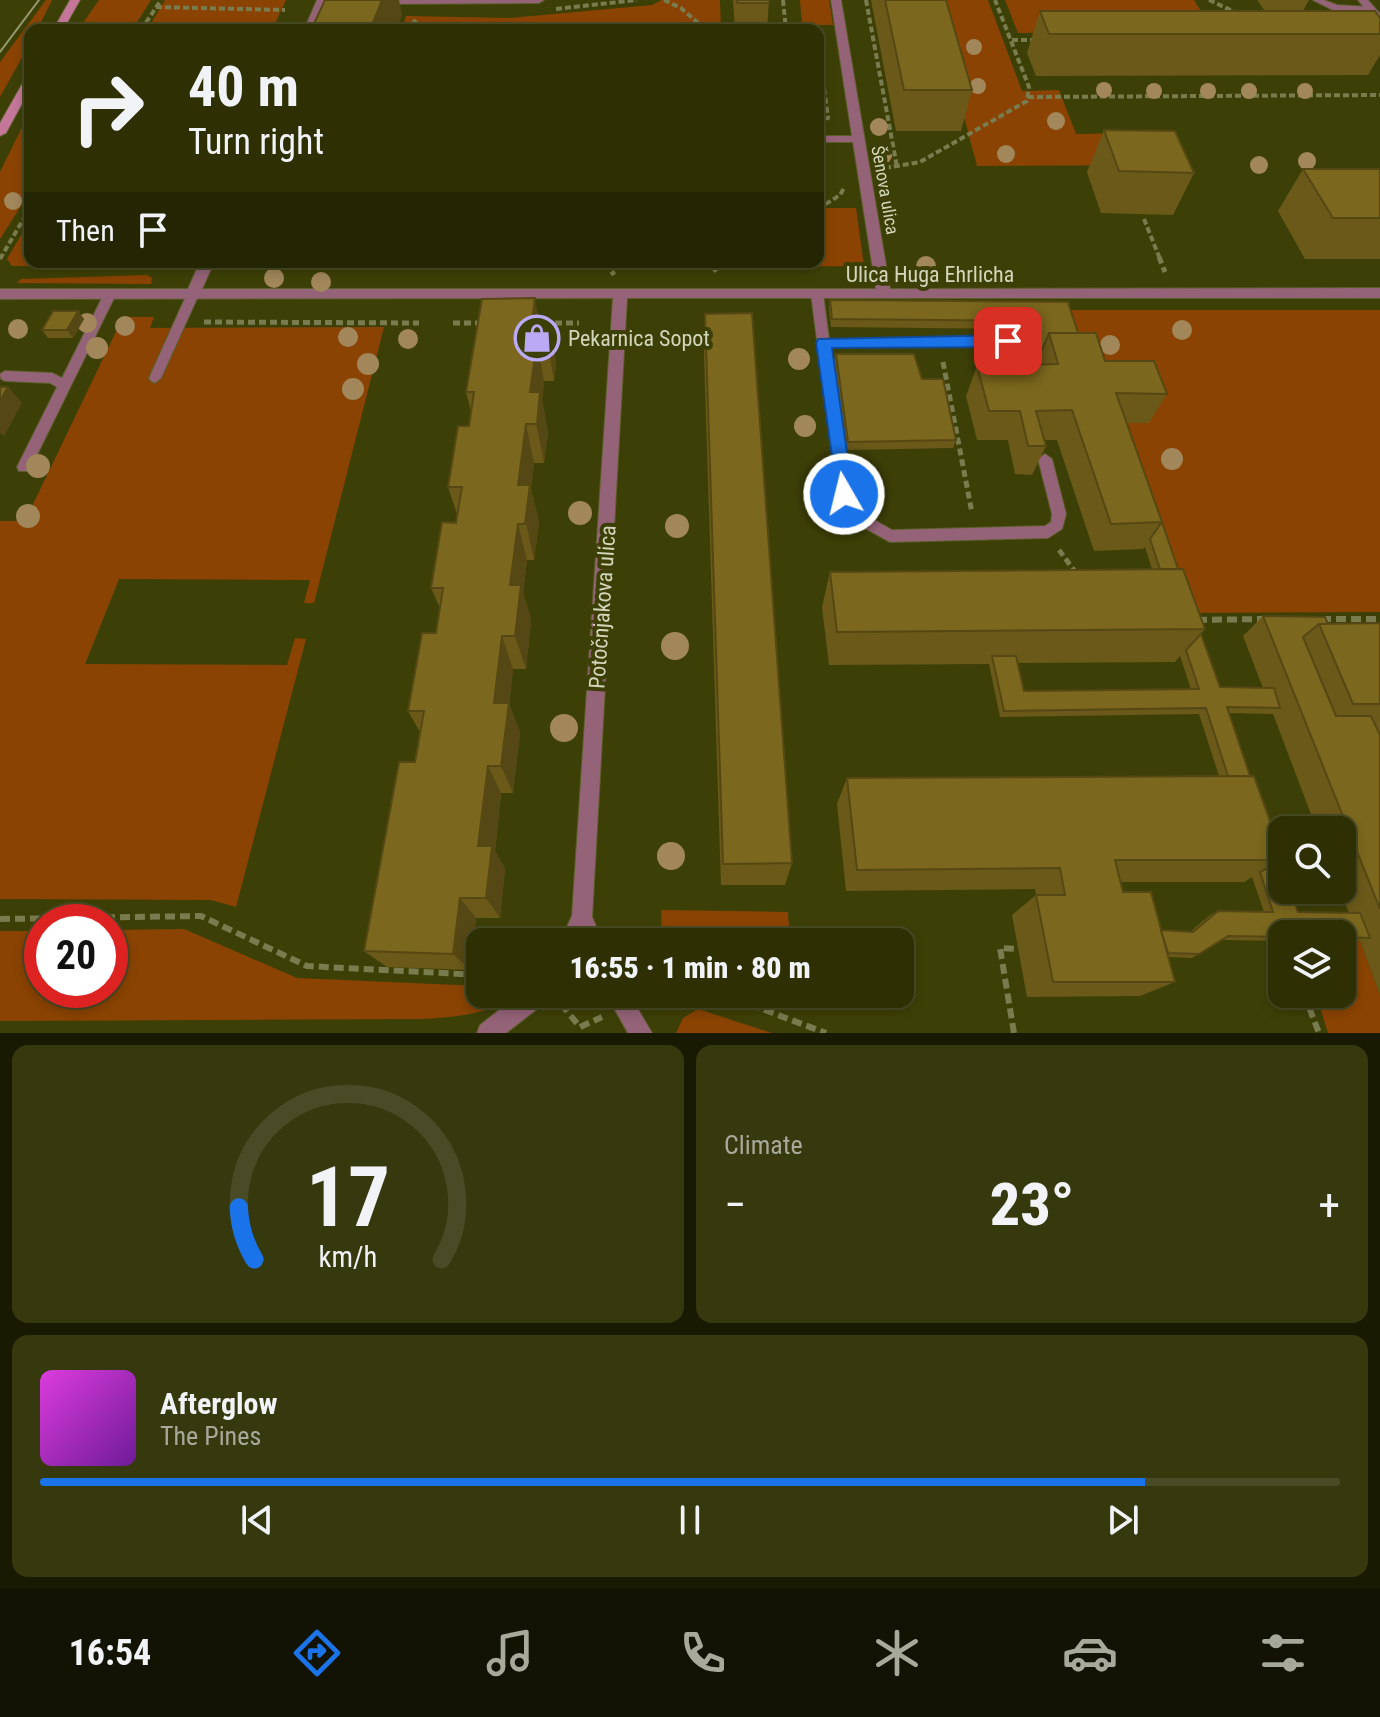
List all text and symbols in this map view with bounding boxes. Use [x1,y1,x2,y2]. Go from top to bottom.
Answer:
text: 40 m [188,54,299,120]
icon: right [56,56,160,160]
text: Turn right [188,121,324,163]
street label: Šenova ulica [867,144,904,236]
icon: arrive [131,208,175,252]
text: Then [56,213,115,248]
street label: Ulica Huga Ehrlicha [846,262,1014,287]
pin [974,307,1042,375]
shop icon: Pekarnica Sopot [513,314,561,362]
icon: arrive [986,319,1030,363]
place label: Pekarnica Sopot [568,326,710,351]
position arrow [802,452,886,536]
street label: Potočnjakova ulica [584,524,621,690]
map controls [1268,816,1356,1008]
button: search [1268,816,1356,904]
speed limit sign: 20 [24,904,128,1008]
button: layers [1268,920,1356,1008]
text: 16:55 · 1 min · 80 m [569,950,811,985]
text: Climate [724,1130,803,1160]
text: 17 [306,1149,390,1246]
text: 23° [990,1169,1074,1240]
text: − [724,1179,746,1231]
text: + [1318,1179,1340,1231]
text: km/h [319,1240,377,1274]
text: Afterglow [160,1386,278,1421]
text: The Pines [160,1421,261,1451]
icon: previous [235,1498,279,1542]
icon: pause [668,1498,712,1542]
icon: next [1101,1498,1145,1542]
icon: directions [289,1625,345,1681]
icon: music [482,1625,538,1681]
icon: phone [675,1625,731,1681]
icon: climate [869,1625,925,1681]
icon: car [1062,1625,1118,1681]
icon: filters [1255,1625,1311,1681]
text: 16:54 [69,1632,151,1674]

